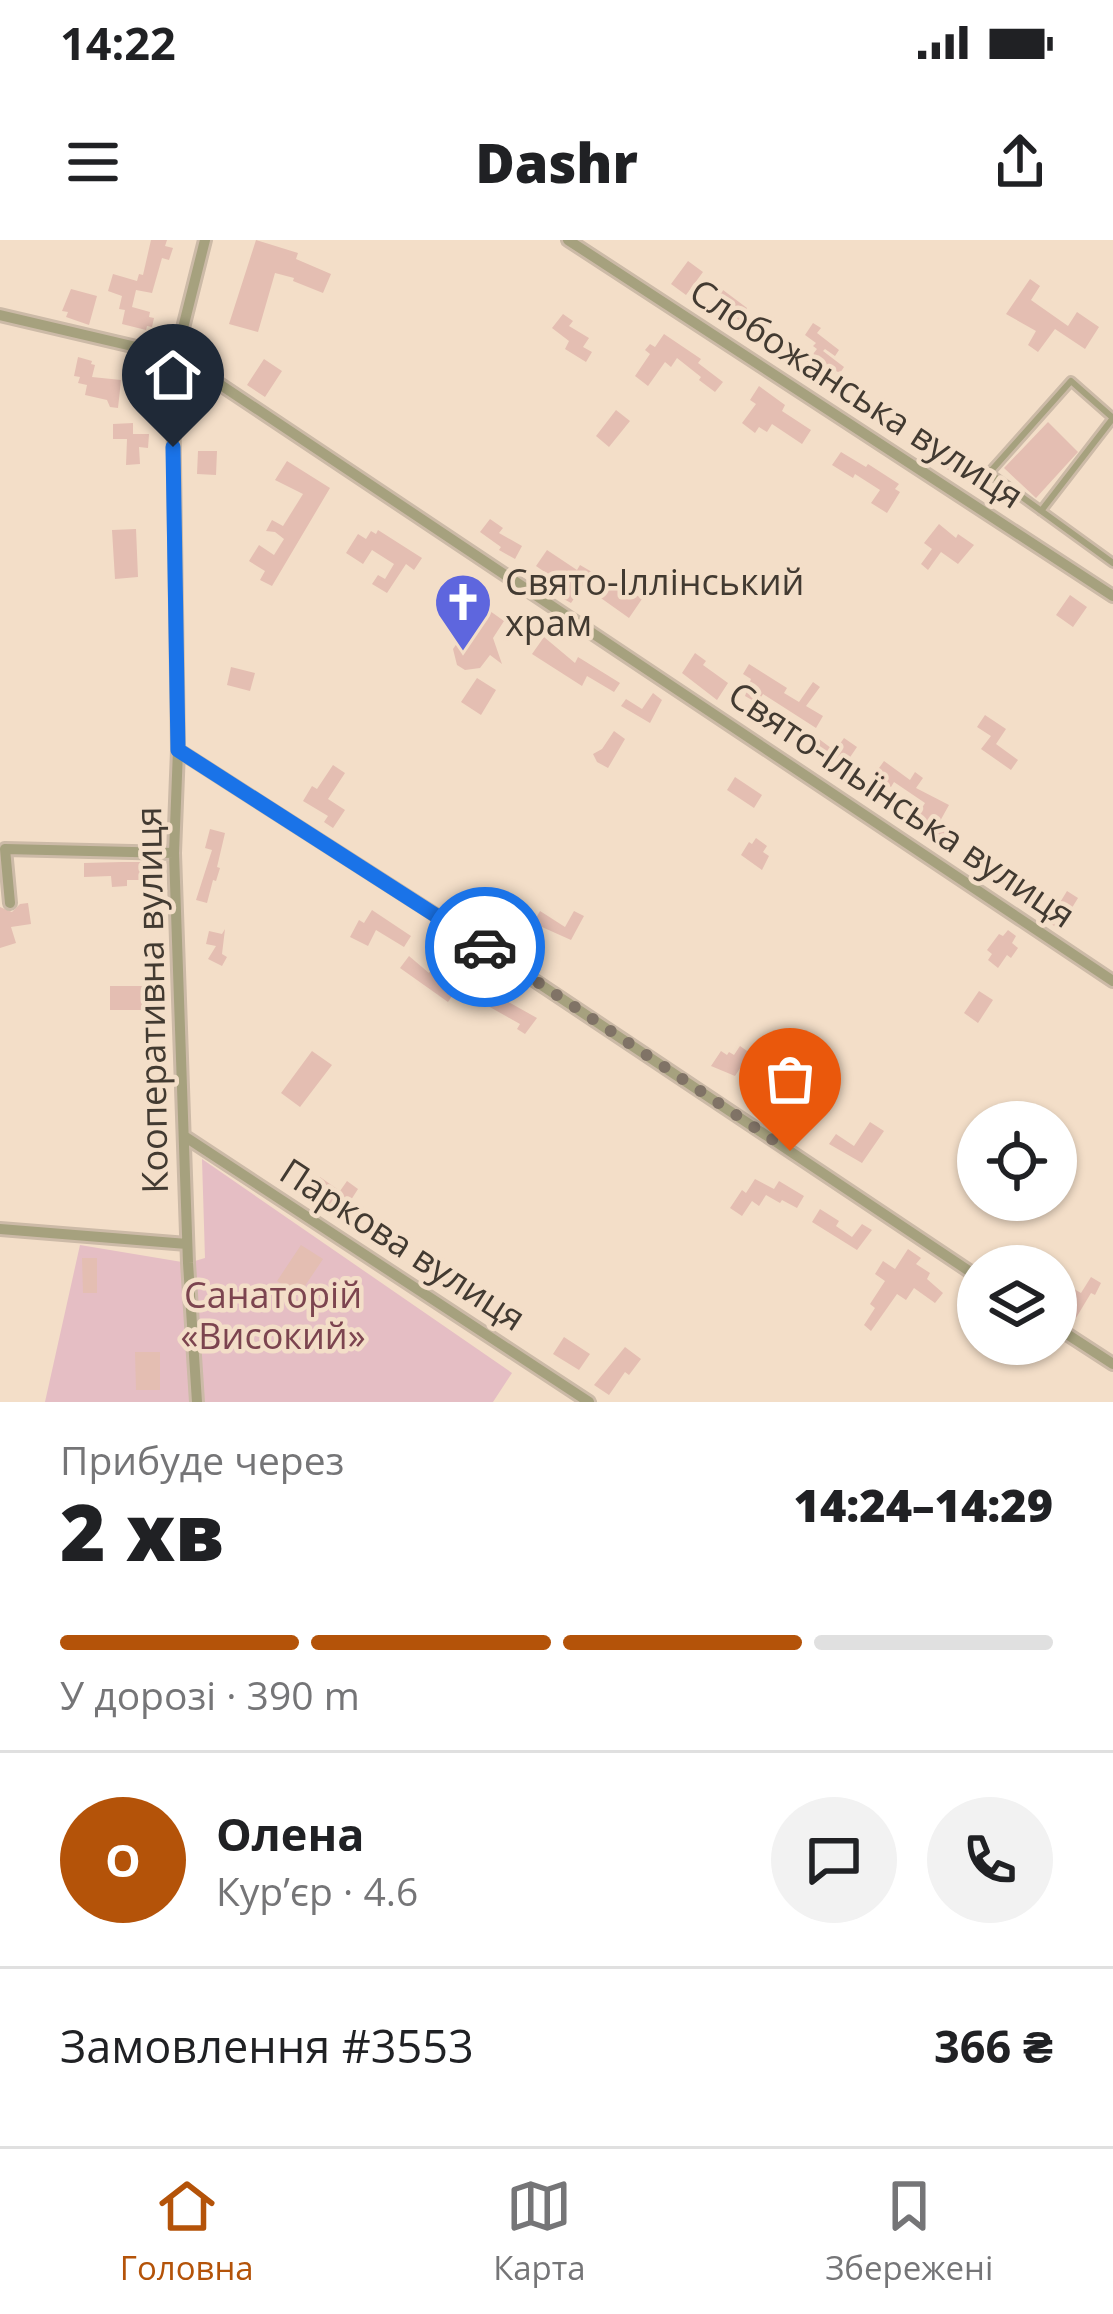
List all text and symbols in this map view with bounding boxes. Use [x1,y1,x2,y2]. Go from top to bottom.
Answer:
text: 14:22 [60,12,176,73]
text: Dashr [475,125,638,199]
icon: menu [60,129,126,195]
icon: share [987,129,1053,195]
street label: Слобожанська вулиця [681,267,1033,519]
pin [122,324,224,447]
icon: home [140,342,206,408]
place label: Свято-Іллінський храм [505,557,804,647]
church icon: Свято-Іллінський храм [432,571,494,653]
street label: Свято-Ільїнська вулиця [719,670,1085,938]
street label: Кооперативна вулиця [123,806,179,1194]
courier [425,887,545,1007]
icon: car [452,914,518,980]
pin [739,1028,841,1151]
icon: bag [757,1046,823,1112]
map controls [957,1101,1077,1365]
button: locate [957,1101,1077,1221]
street label: Паркова вулиця [271,1146,535,1342]
button: layers [957,1245,1077,1365]
park label: Санаторій «Високий» [180,1270,366,1360]
text: Прибуде через [60,1433,344,1486]
text: 14:24–14:29 [794,1474,1053,1535]
text: 2 хв [60,1478,224,1584]
text: У дорозі · 390 m [60,1668,360,1721]
button: chat [771,1797,897,1923]
button: phone [927,1797,1053,1923]
text: Олена [216,1803,364,1864]
text: О [105,1829,141,1890]
text: Кур’єр · 4.6 [216,1864,418,1917]
text: Замовлення #3553 [60,2015,474,2076]
text: 366 ₴ [934,2015,1053,2076]
tab: Головна [120,2173,254,2290]
tab: Карта [493,2173,586,2290]
tab: Збережені [825,2173,993,2290]

